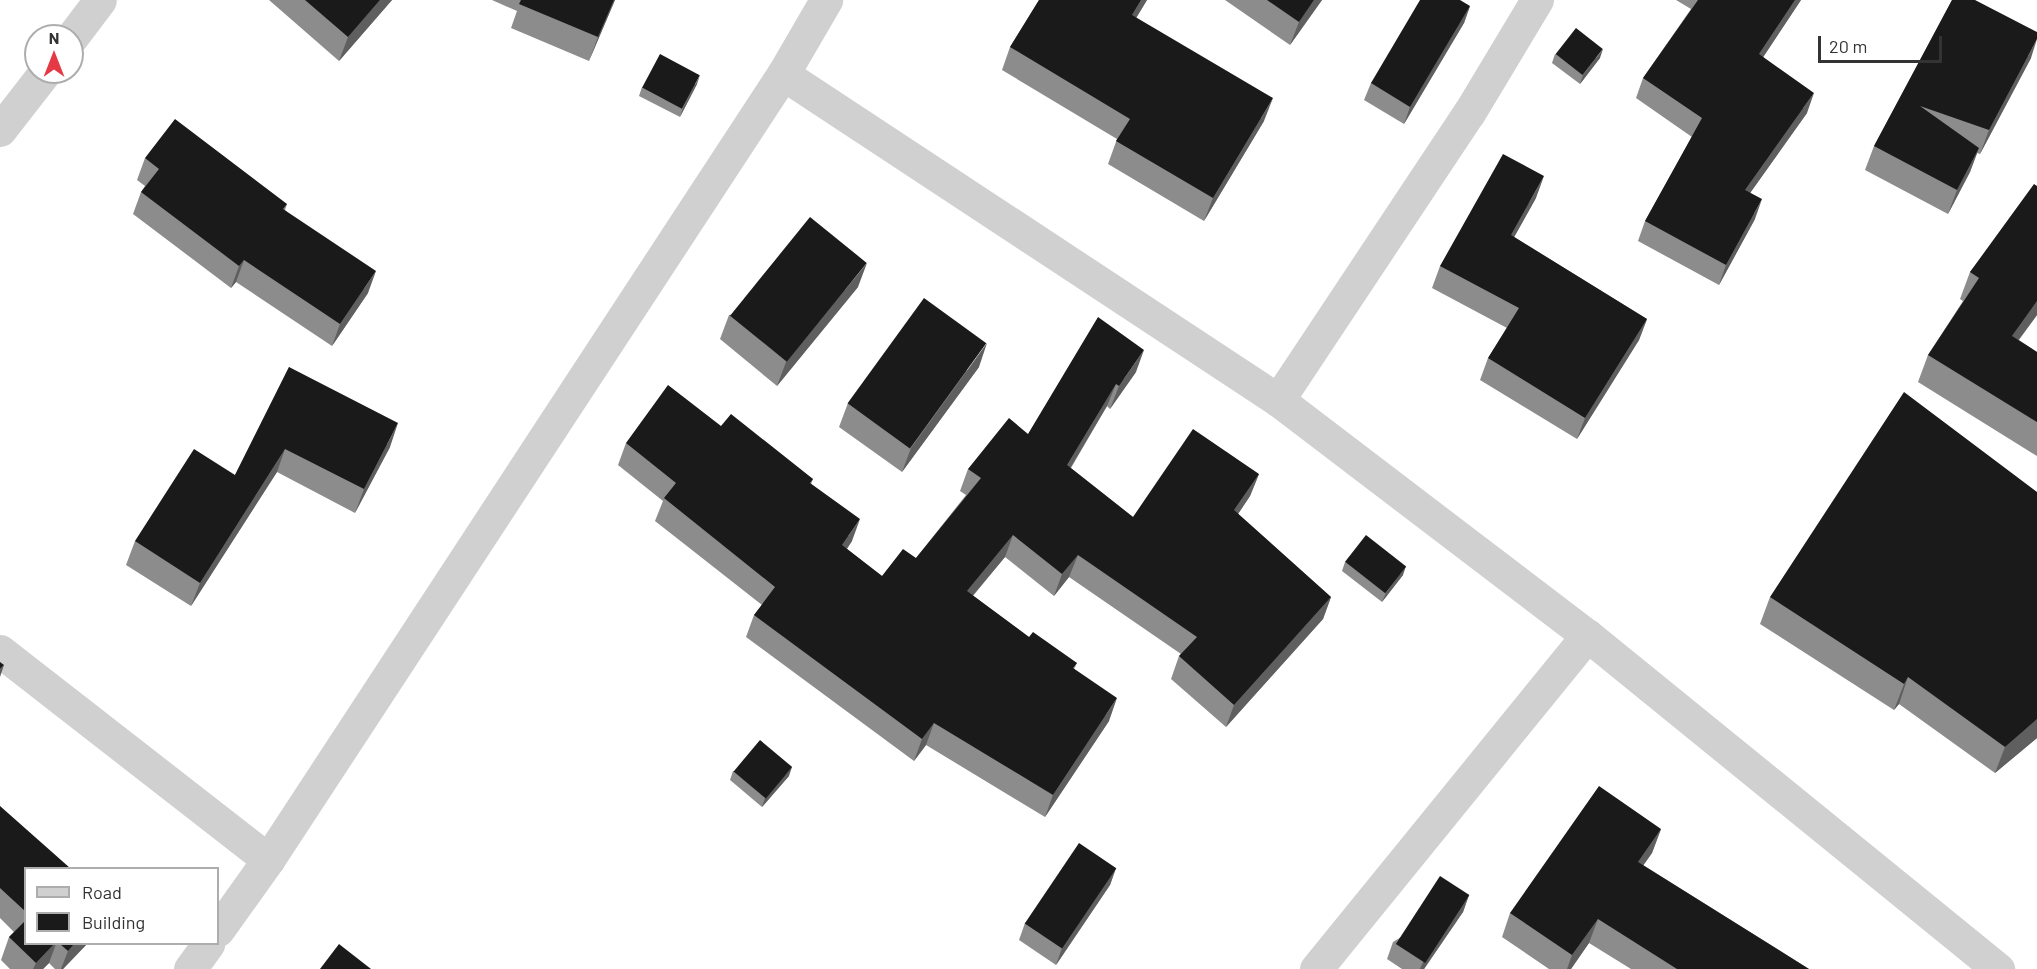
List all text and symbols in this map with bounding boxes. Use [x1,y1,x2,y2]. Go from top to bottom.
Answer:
north arrow [24,24,84,84]
scale bar [1821,24,1946,62]
text: N [49,28,59,47]
text: 20 m [1829,35,1867,57]
legend [24,867,219,945]
text: Road [82,881,122,903]
text: Building [82,911,145,933]

